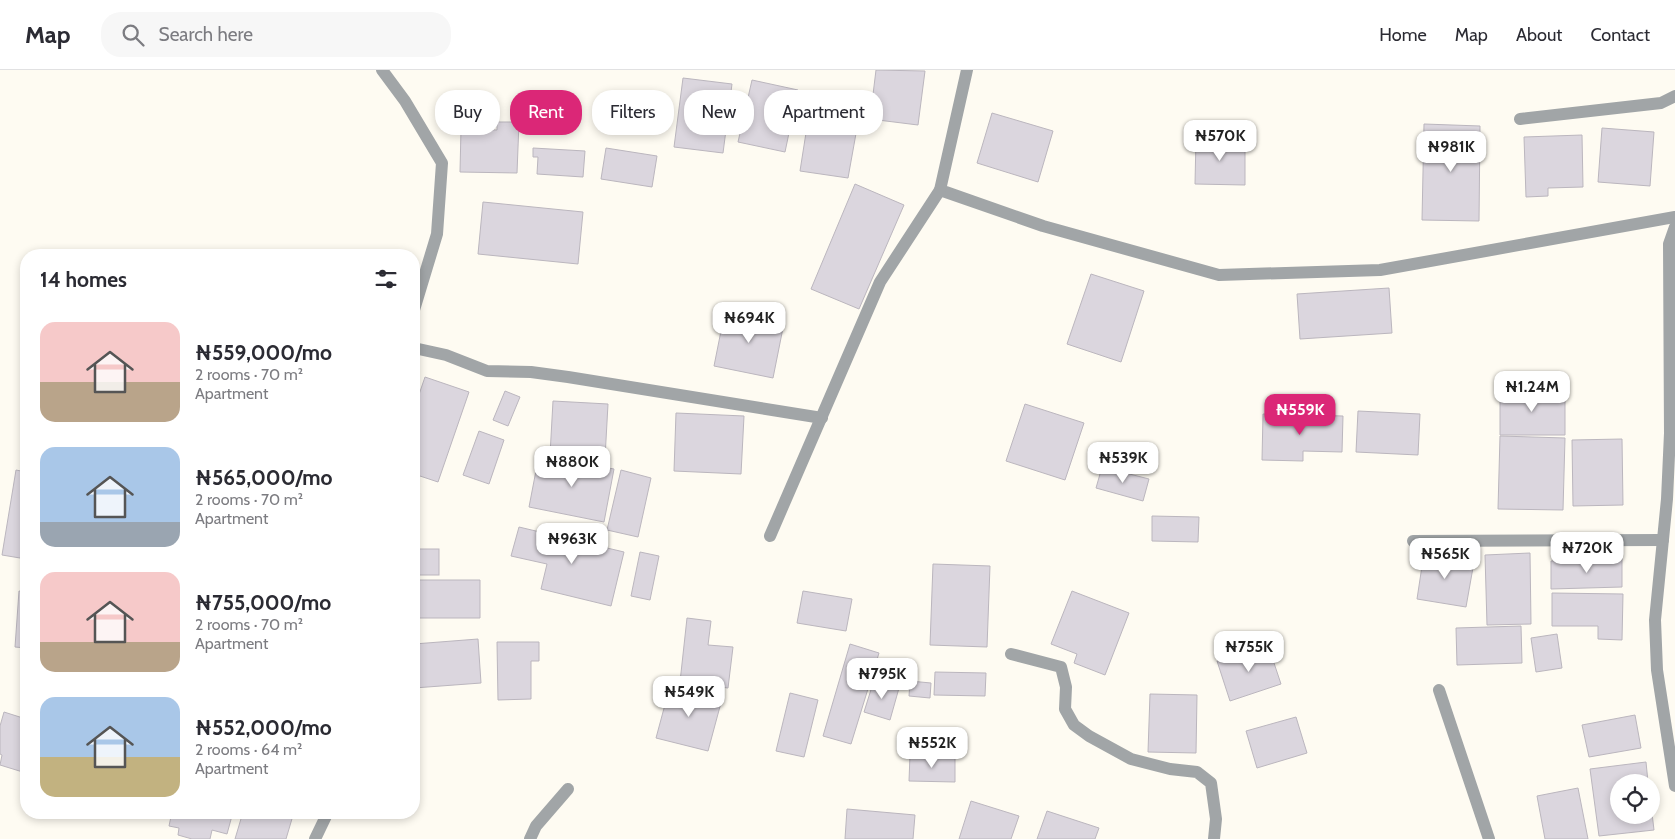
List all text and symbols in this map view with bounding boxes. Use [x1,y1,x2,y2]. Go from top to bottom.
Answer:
search box [101,12,451,57]
text: Map [25,20,71,49]
icon: search [119,21,147,49]
text: Search here [159,23,253,46]
text: Home [1379,24,1427,46]
text: Map [1455,24,1488,46]
text: About [1516,24,1562,46]
text: Contact [1590,24,1650,46]
chip: Buy [435,90,500,135]
chip: Rent [510,90,582,135]
chip: Filters [592,90,674,135]
chip: New [684,90,754,135]
chip: Apartment [764,90,883,135]
pin: ₦570K [1185,119,1255,162]
text: ₦570K [1195,126,1245,145]
pin: ₦981K [1416,131,1486,173]
text: ₦981K [1427,137,1475,156]
icon: filters [372,265,400,293]
text: 14 homes [40,267,127,292]
pin: ₦694K [714,302,784,344]
text: ₦694K [724,308,774,327]
text: ₦559,000/mo [195,340,332,365]
icon: home [80,342,140,402]
text: 2 rooms · 70 m² [195,365,303,384]
pin: ₦1.24M [1491,370,1573,413]
text: ₦1.24M [1505,377,1559,396]
text: Apartment [195,384,268,403]
pin: ₦559K [1265,394,1335,436]
text: ₦559K [1275,400,1325,419]
pin: ₦539K [1088,442,1158,484]
pin: ₦880K [537,446,607,488]
text: ₦539K [1098,448,1148,467]
text: ₦880K [545,452,599,471]
text: ₦565,000/mo [195,465,332,490]
icon: home [80,467,140,527]
text: 2 rooms · 70 m² [195,490,303,509]
text: Apartment [195,509,268,528]
pin: ₦963K [537,522,607,565]
text: ₦963K [547,529,597,548]
pin: ₦720K [1552,532,1622,574]
pin: ₦565K [1410,538,1480,580]
text: ₦720K [1562,538,1612,557]
text: ₦565K [1420,544,1470,563]
text: ₦755,000/mo [195,590,331,615]
icon: home [80,592,140,652]
text: 2 rooms · 70 m² [195,615,303,634]
pin: ₦755K [1214,630,1284,673]
text: Apartment [195,634,268,653]
text: ₦755K [1225,637,1273,656]
pin: ₦795K [847,658,917,700]
text: ₦795K [858,664,906,683]
pin: ₦549K [654,676,724,718]
text: ₦549K [664,682,714,701]
text: ₦552,000/mo [195,715,332,740]
icon: home [80,717,140,777]
pin: ₦552K [897,726,967,769]
text: ₦552K [908,733,956,752]
text: 2 rooms · 64 m² [195,740,302,759]
text: Apartment [195,759,268,778]
map controls [1610,774,1660,824]
button: locate [1610,774,1660,824]

